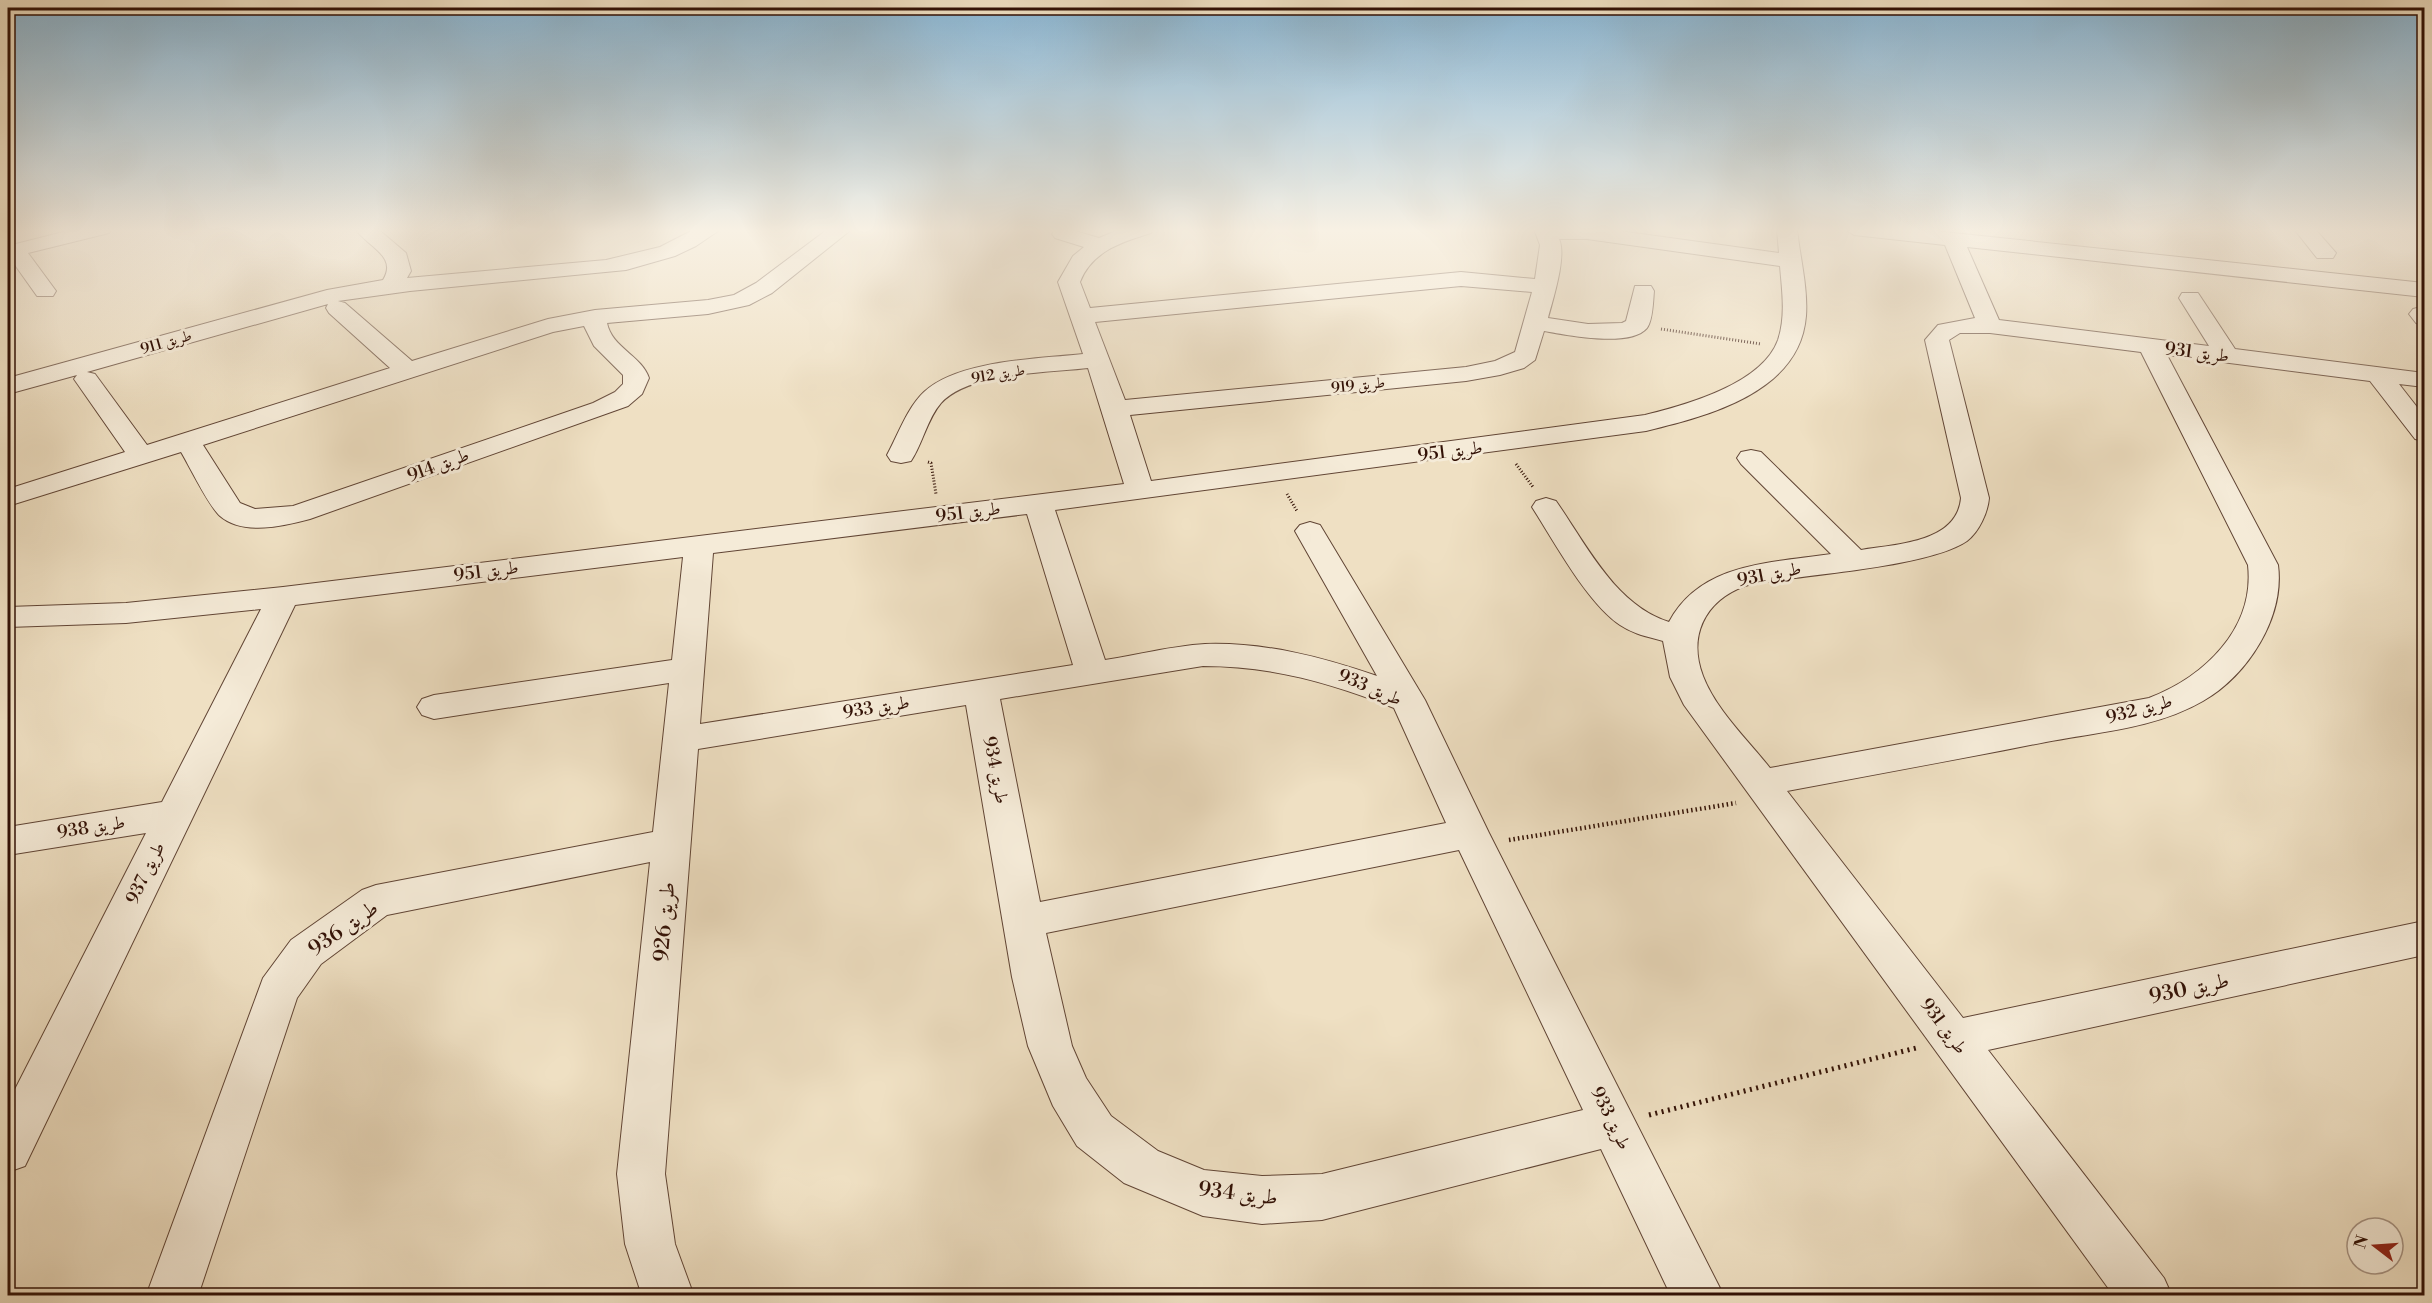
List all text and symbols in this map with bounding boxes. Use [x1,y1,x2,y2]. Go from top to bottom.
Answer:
street label: طريق 911 [138,326,194,359]
street label: طريق 931 [2163,337,2231,368]
street label: طريق 912 [970,361,1026,388]
street label: طريق 919 [1330,373,1386,398]
street label: طريق 951 [1416,436,1484,467]
street label: طريق 914 [404,444,473,487]
street label: طريق 951 [934,497,1002,528]
street label: طريق 951 [452,556,520,587]
street label: طريق 931 [1735,557,1803,592]
street label: طريق 933 [1334,664,1405,711]
street label: طريق 932 [2103,690,2175,729]
street label: طريق 933 [841,691,911,724]
street label: طريق 934 [978,734,1013,806]
street label: طريق 938 [55,811,127,844]
street label: طريق 937 [121,838,170,908]
street label: طريق 926 [649,881,681,963]
street label: طريق 936 [303,895,384,962]
street label: طريق 930 [2147,968,2232,1010]
street label: طريق 931 [1915,993,1972,1059]
street label: طريق 933 [1585,1083,1636,1154]
street label: طريق 934 [1197,1176,1279,1212]
north arrow [2345,1216,2405,1276]
text: N [2350,1233,2373,1251]

